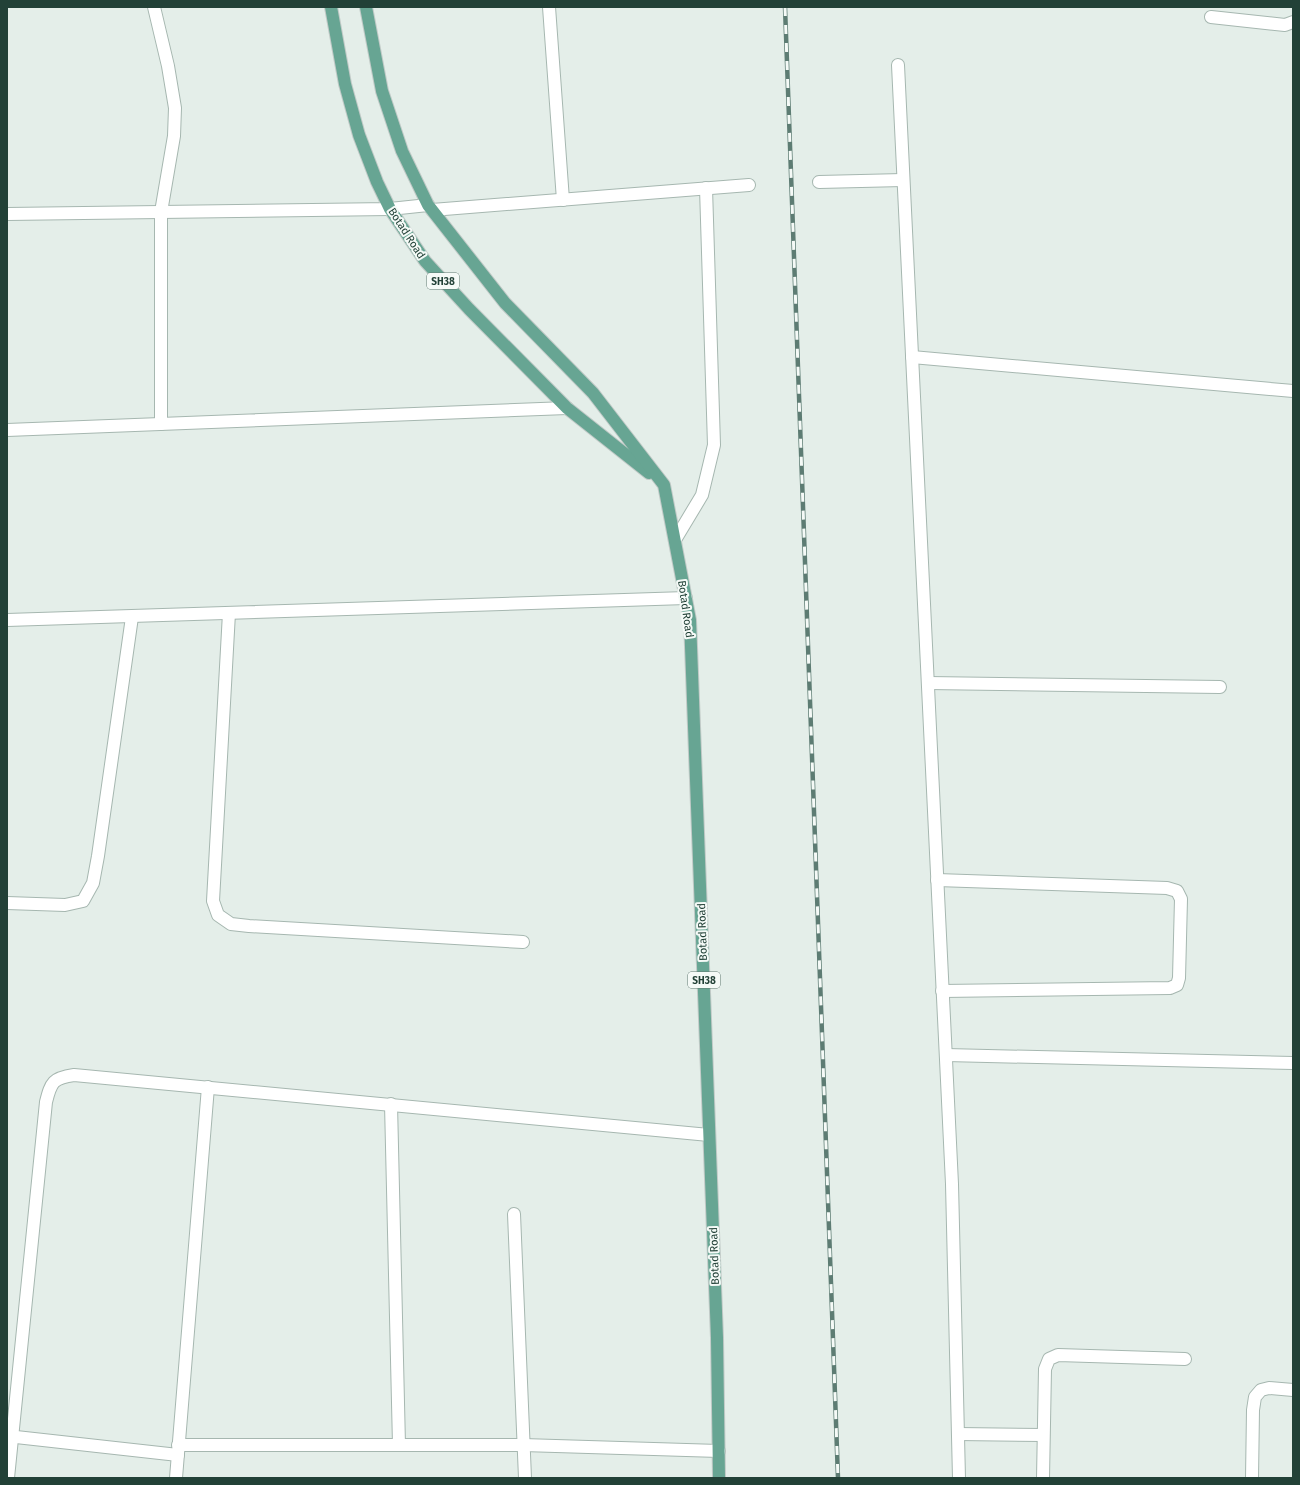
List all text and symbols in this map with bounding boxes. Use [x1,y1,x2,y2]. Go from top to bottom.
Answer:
street label: Botad Road [385,205,428,261]
road number: SH38 [427,273,459,289]
street label: Botad Road [675,580,696,639]
street label: Botad Road [695,903,710,961]
road number: SH38 [688,972,720,988]
street label: Botad Road [707,1227,722,1285]

